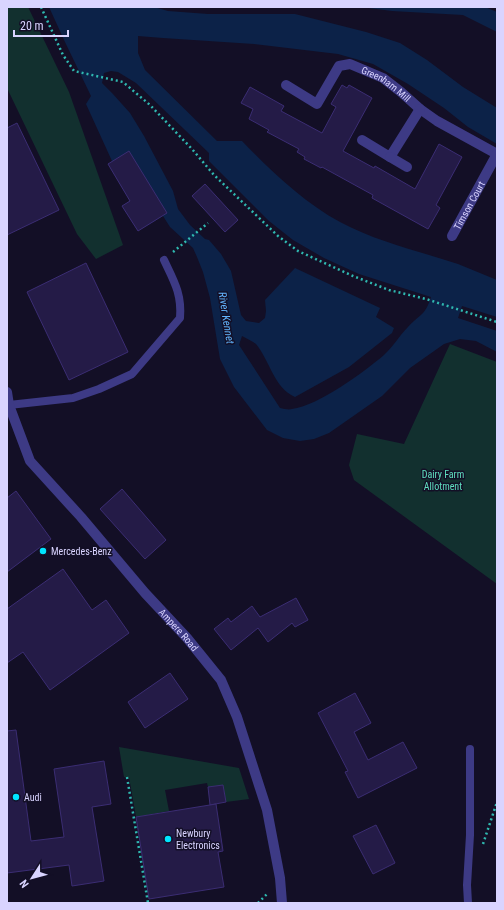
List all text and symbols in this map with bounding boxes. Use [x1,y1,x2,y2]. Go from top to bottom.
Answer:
scale bar [14,12,68,38]
text: 20 m [20,19,44,33]
street label: Greenham Mill [360,64,413,104]
street label: Timson Court [451,179,487,231]
water label: River Kennet [215,291,237,346]
park label: Dairy Farm Allotment [422,469,464,492]
marker: Mercedes-Benz [38,546,48,556]
place label: Mercedes-Benz [51,546,112,557]
street label: Ampere Road [157,606,201,653]
marker: Audi [11,792,21,802]
place label: Audi [24,792,42,803]
place label: Newbury Electronics [176,828,220,851]
marker: Newbury Electronics [163,834,173,844]
north arrow [12,858,52,898]
text: N [17,877,32,890]

